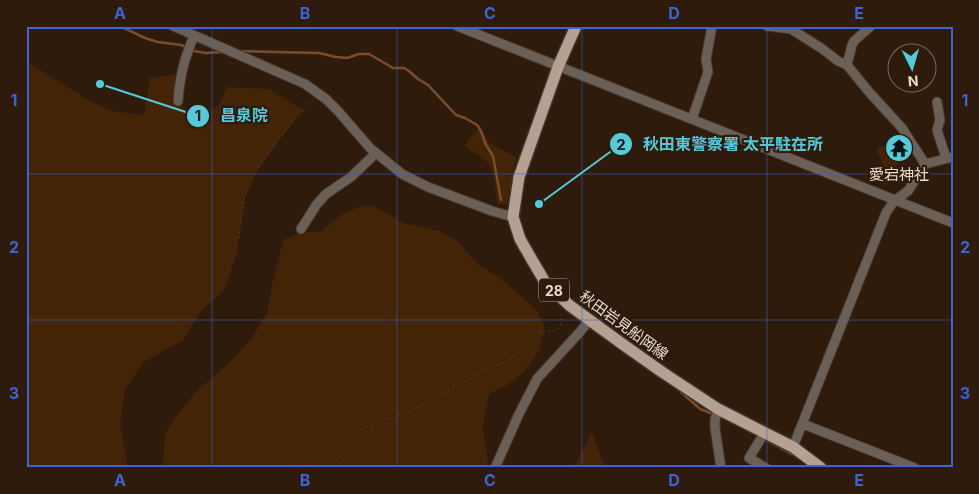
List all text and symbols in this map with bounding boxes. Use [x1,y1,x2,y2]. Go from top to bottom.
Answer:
text: A [114,3,126,23]
text: B [300,3,310,23]
text: C [484,3,496,23]
text: D [668,3,680,23]
text: E [854,3,864,23]
north arrow [886,42,936,92]
text: N [907,73,919,90]
text: 1 [11,90,17,110]
text: 1 [962,90,968,110]
callout: 昌泉院 [185,100,278,131]
text: 昌泉院 [220,105,268,125]
text: 1 [195,106,201,125]
callout: 秋田東警察署 太平駐在所 [608,129,833,160]
temple icon: 愛宕神社 [884,133,914,163]
text: 秋田東警察署 太平駐在所 [643,134,823,154]
text: 2 [616,135,626,154]
place label: 愛宕神社 [869,165,929,184]
text: 2 [9,237,19,257]
text: 2 [960,237,970,257]
road number: 28 [539,278,569,302]
street label: 秋田岩見船岡線 [576,286,672,364]
text: 3 [9,383,19,403]
text: 3 [960,383,970,403]
text: A [114,470,126,490]
text: B [300,470,310,490]
text: C [484,470,496,490]
text: D [668,470,680,490]
text: E [854,470,864,490]

